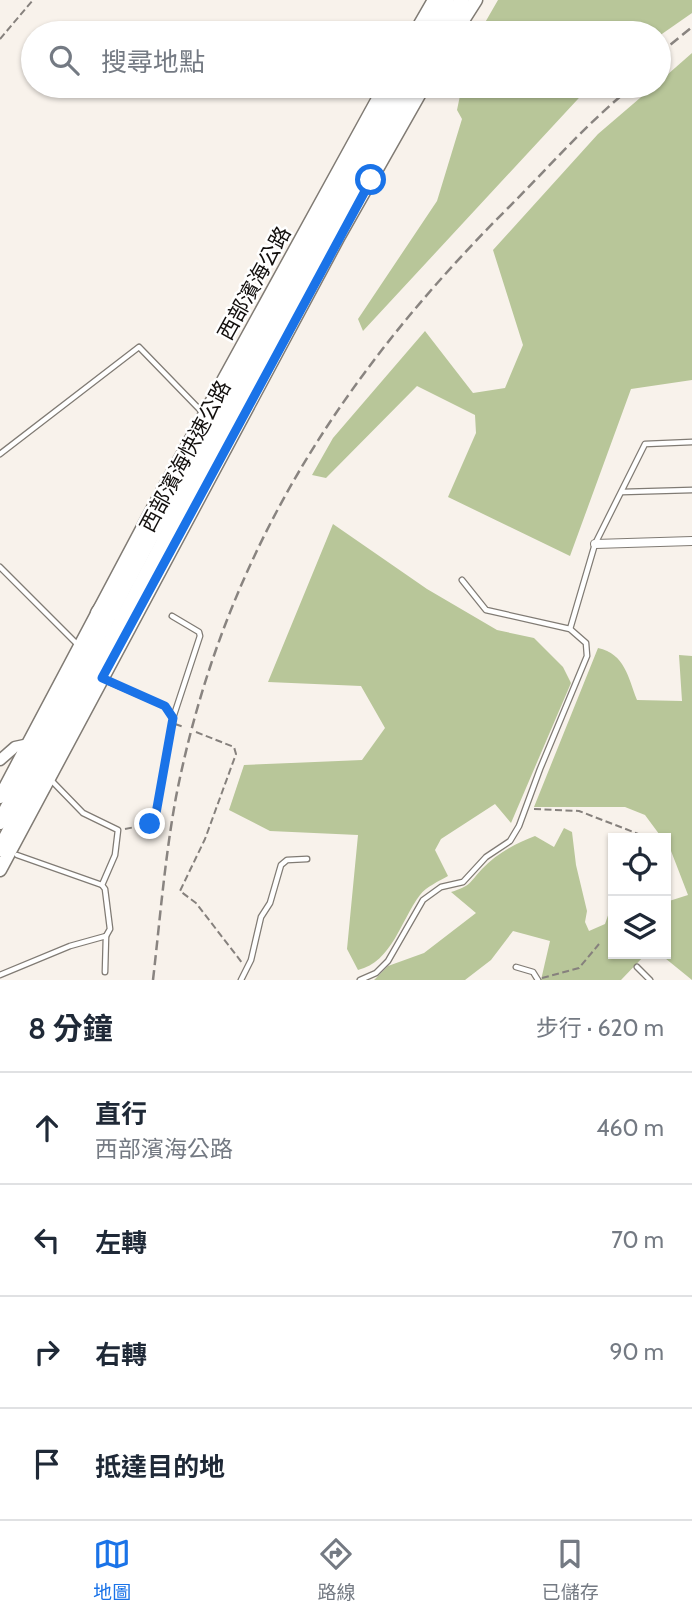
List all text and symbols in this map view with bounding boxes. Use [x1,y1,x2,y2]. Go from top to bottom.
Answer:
search box [21,21,671,98]
icon: search [45,41,83,79]
text: 搜尋地點 [101,46,205,78]
route start [355,164,386,195]
street label: 西部濱海公路 [213,222,295,344]
street label: 西部濱海快速公路 [135,376,235,536]
route end [134,808,165,839]
map controls [608,833,671,959]
button: locate [608,833,671,896]
button: layers [608,896,671,959]
text: 8 分鐘 [28,1010,113,1047]
text: 步行 · 620 m [536,1014,664,1042]
text: 直行 [95,1098,147,1130]
icon: ahead [28,1109,66,1147]
text: 460 m [596,1114,664,1142]
text: 西部濱海公路 [95,1135,233,1163]
icon: left [28,1221,66,1259]
text: 70 m [611,1226,664,1254]
text: 左轉 [95,1227,147,1259]
icon: right [28,1333,66,1371]
text: 90 m [610,1338,664,1366]
text: 右轉 [95,1339,147,1371]
icon: arrive [28,1445,66,1483]
text: 抵達目的地 [95,1451,225,1483]
tab: 地圖 [93,1535,131,1604]
tab: 路線 [317,1535,356,1604]
tab: 已儲存 [542,1535,599,1604]

